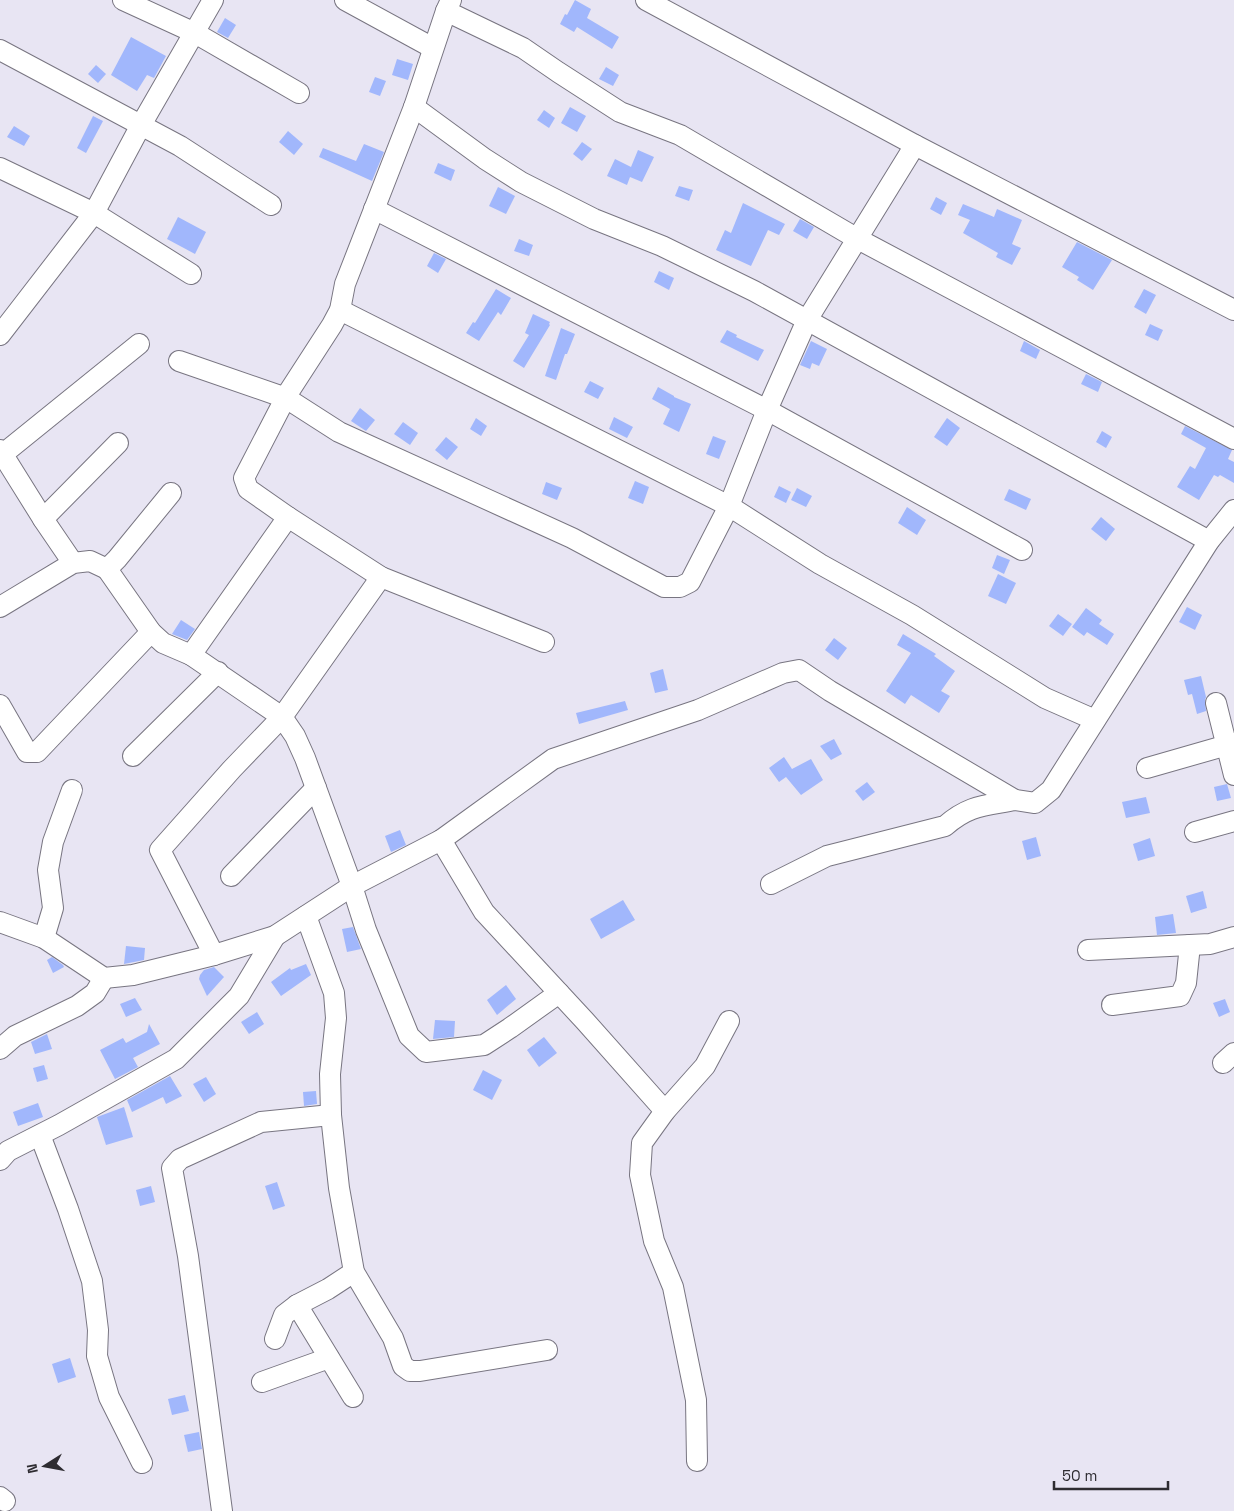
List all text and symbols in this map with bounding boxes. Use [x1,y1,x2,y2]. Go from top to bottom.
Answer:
north arrow [20,1441,70,1491]
scale bar [1054,1458,1168,1490]
text: N [23,1462,42,1475]
text: 50 m [1062,1466,1097,1485]

